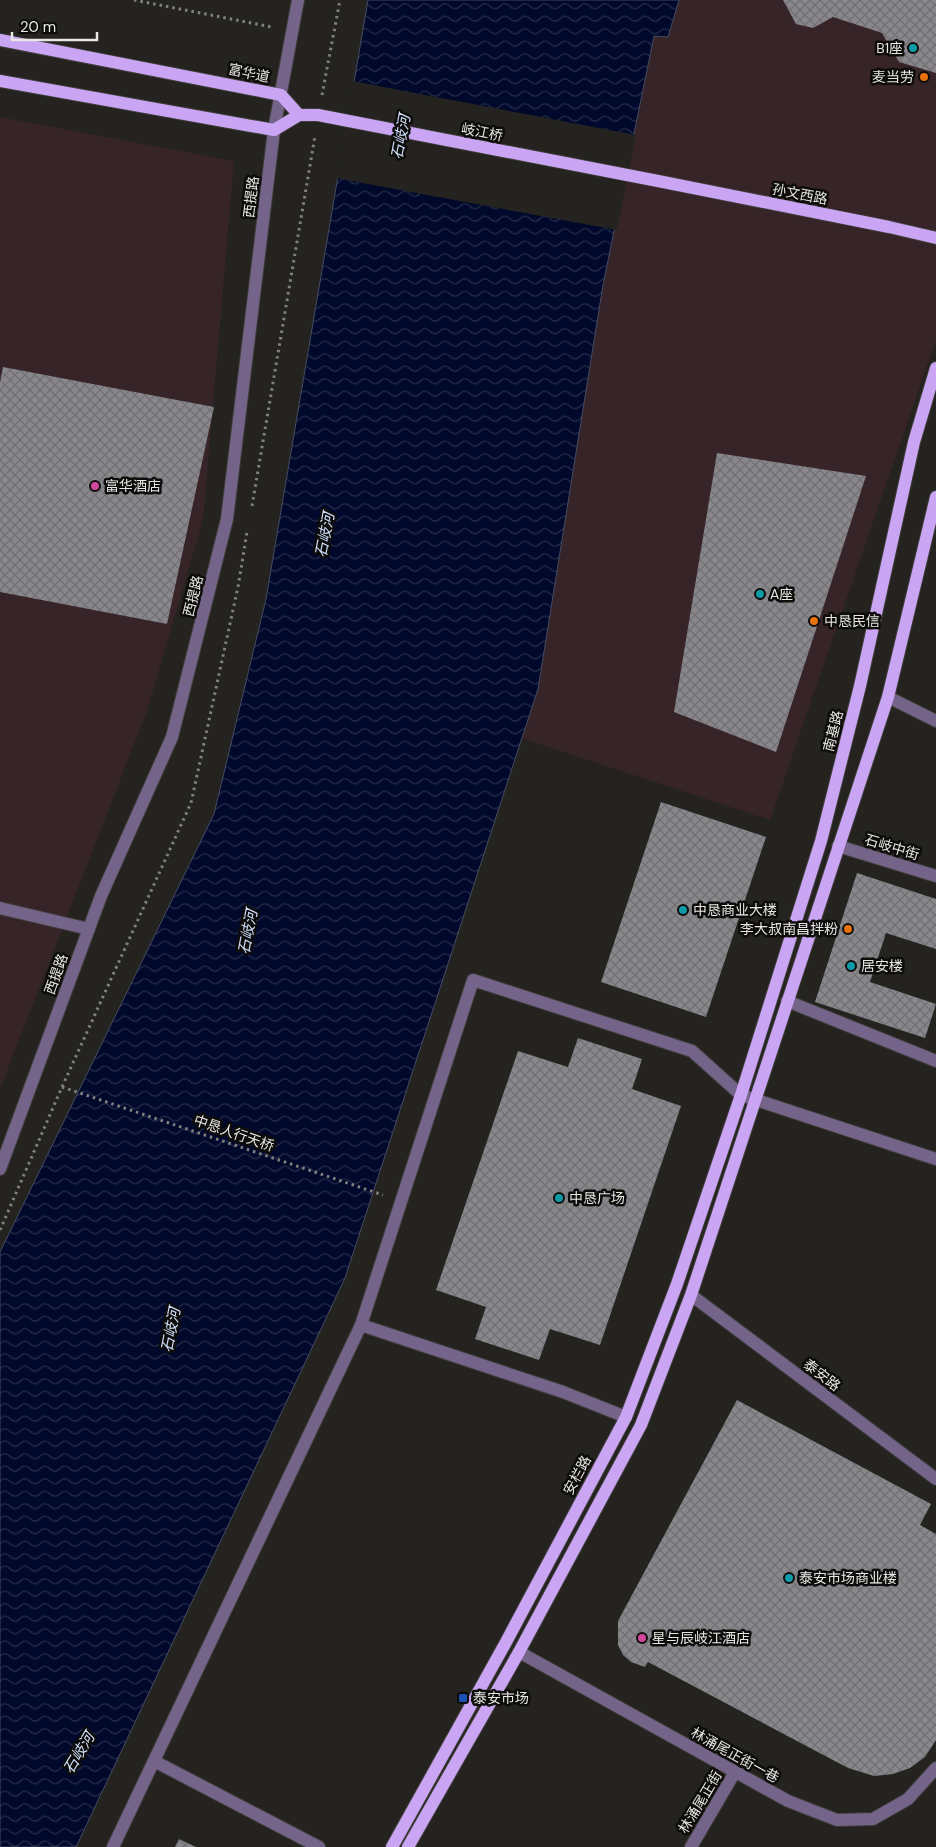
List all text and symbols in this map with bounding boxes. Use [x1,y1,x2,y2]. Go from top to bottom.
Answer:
scale bar [12,10,98,42]
text: 20 m [20,17,56,37]
place label: B1座 [876,39,903,57]
marker: B1座 [907,42,919,54]
street label: 富华道 [227,60,271,86]
place label: 麦当劳 [872,68,914,86]
marker: 麦当劳 [918,71,930,83]
water label: 石岐河 [387,110,416,161]
street label: 岐江桥 [460,119,504,145]
street label: 西提路 [240,175,262,219]
street label: 孙文西路 [771,180,829,208]
place label: 富华酒店 [105,477,161,495]
marker: 富华酒店 [89,480,101,492]
water label: 石岐河 [311,508,340,559]
street label: 西提路 [179,573,207,619]
place label: A座 [770,585,793,603]
marker: A座 [754,588,766,600]
place label: 中恳民信 [824,612,880,630]
marker: 中恳民信 [808,615,820,627]
street label: 南基路 [819,708,847,754]
street label: 石岐中街 [863,830,921,864]
place label: 中恳商业大楼 [693,901,777,919]
marker: 中恳商业大楼 [677,904,689,916]
water label: 石岐河 [234,905,263,956]
place label: 李大叔南昌拌粉 [740,920,838,938]
marker: 李大叔南昌拌粉 [842,923,854,935]
street label: 西提路 [40,951,72,997]
place label: 居安楼 [861,957,903,975]
marker: 居安楼 [845,960,857,972]
street label: 中恳人行天桥 [191,1111,277,1155]
place label: 中恳广场 [569,1189,625,1207]
marker: 中恳广场 [553,1192,565,1204]
water label: 石岐河 [157,1303,186,1354]
street label: 泰安路 [800,1355,844,1395]
street label: 安栏路 [559,1452,595,1498]
place label: 泰安市场商业楼 [799,1569,897,1587]
marker: 泰安市场商业楼 [783,1572,795,1584]
place label: 星与辰岐江酒店 [652,1629,750,1647]
marker: 星与辰岐江酒店 [636,1632,648,1644]
place label: 泰安市场 [473,1689,529,1707]
marker: 泰安市场 [457,1692,469,1704]
street label: 林涌尾正街一巷 [688,1723,782,1787]
water label: 石岐河 [59,1726,101,1777]
street label: 林涌尾正街 [674,1767,726,1837]

